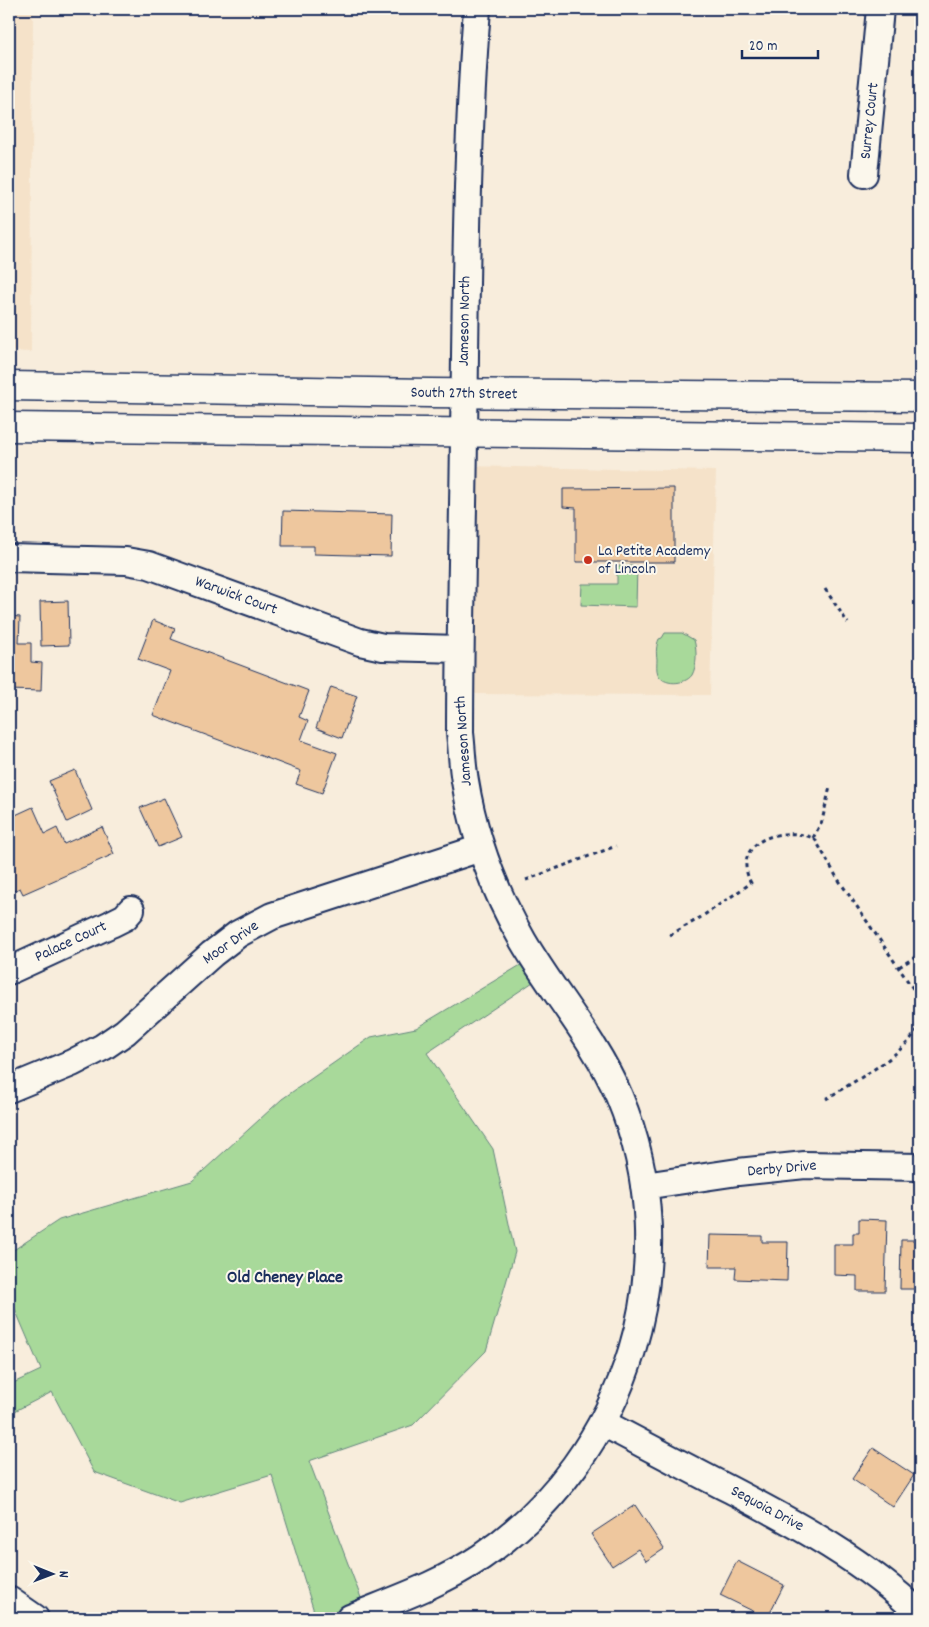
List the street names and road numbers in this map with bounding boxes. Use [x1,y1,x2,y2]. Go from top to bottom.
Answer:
street label: Surrey Court [855,82,885,160]
street label: Jameson North [453,276,477,366]
street label: South 27th Street [410,382,518,406]
street label: Warwick Court [192,570,281,622]
street label: Jameson North [449,695,479,787]
street label: Palace Court [31,915,111,969]
street label: Moor Drive [198,915,264,971]
street label: Derby Drive [747,1155,817,1183]
street label: Sequoia Drive [726,1480,808,1538]

